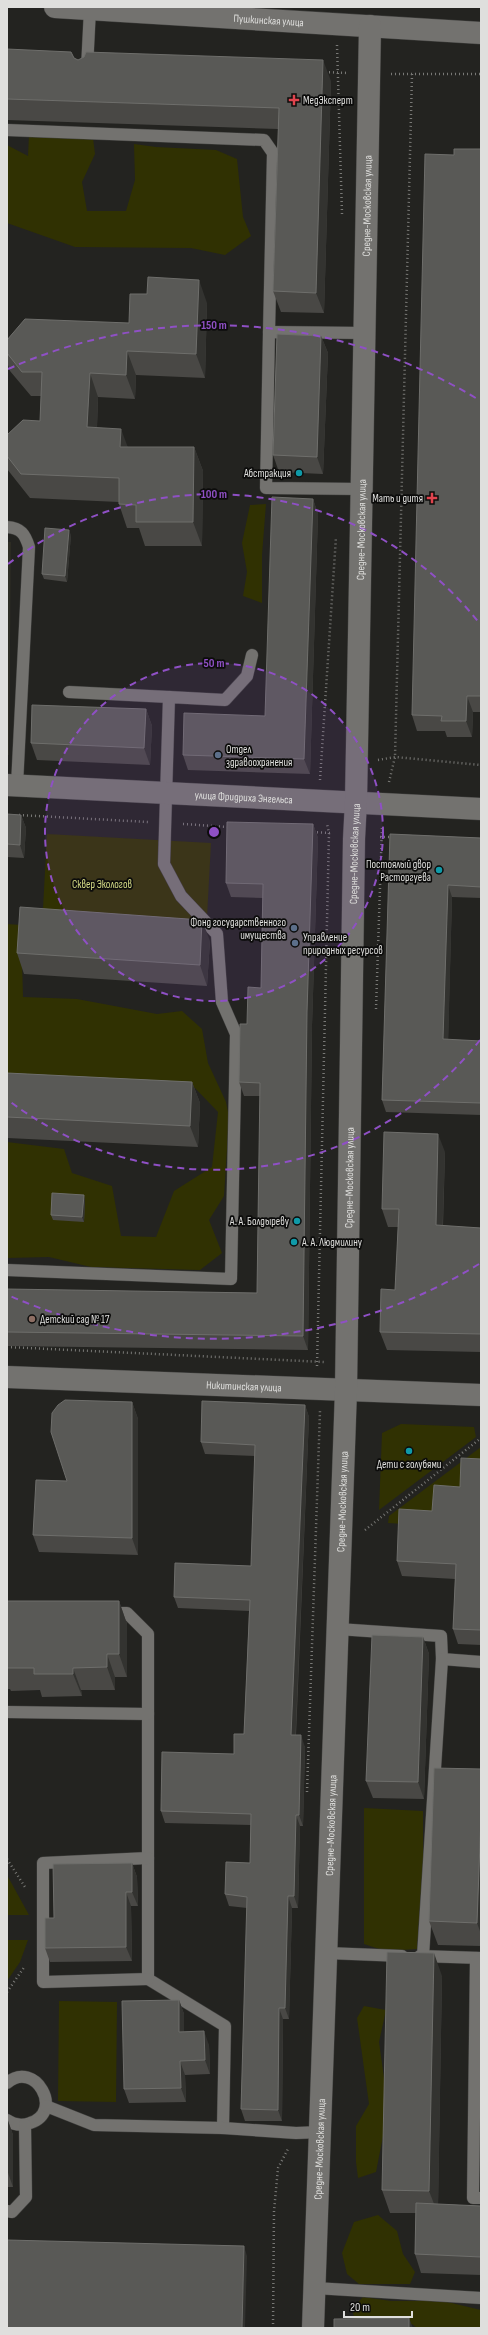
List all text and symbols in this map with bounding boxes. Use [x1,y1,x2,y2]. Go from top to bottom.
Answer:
street label: Пушкинская улица [233,12,304,29]
marker: МедЭксперт [288,94,300,106]
place label: МедЭксперт [303,94,353,107]
street label: Средне-Московская улица [360,155,375,256]
text: 150 m [201,318,227,333]
place label: Абстракция [243,467,291,480]
marker: Абстракция [294,468,304,478]
street label: Средне-Московская улица [354,479,369,580]
text: 100 m [201,487,227,502]
place label: Мать и дитя [372,492,423,505]
marker: Мать и дитя [426,492,438,504]
text: 50 m [204,656,224,671]
place label: Отдел здравоохранения [226,743,292,769]
marker: Отдел здравоохранения [213,750,223,760]
street label: улица Фридриха Энгельса [194,789,293,806]
street label: Средне-Московская улица [347,803,363,904]
centre of rings [207,825,221,839]
place label: Постоялый двор Расторгуева [366,858,431,884]
marker: Постоялый двор Расторгуева [434,865,444,875]
park label: Сквер Экологов [72,878,132,891]
place label: Фонд государственного имущества [190,916,286,942]
marker: Фонд государственного имущества [289,923,299,933]
place label: Управление природных ресурсов [303,931,383,957]
marker: Управление природных ресурсов [290,938,300,948]
street label: Средне-Московская улица [342,1127,357,1228]
place label: А. А. Болдыреву [229,1215,290,1228]
marker: А. А. Болдыреву [292,1216,302,1226]
place label: А. А. Людмилину [301,1236,363,1249]
marker: А. А. Людмилину [289,1237,299,1247]
place label: Детский сад № 17 [40,1313,110,1326]
marker: Детский сад № 17 [27,1314,37,1324]
street label: Никитинская улица [206,1379,282,1394]
marker: Дети с голубями [404,1446,414,1456]
street label: Средне-Московская улица [334,1451,351,1552]
place label: Дети с голубями [377,1458,442,1471]
street label: Средне-Московская улица [323,1775,339,1876]
street label: Средне-Московская улица [312,2098,328,2200]
scale bar [344,2293,412,2319]
text: 20 m [350,2300,370,2315]

